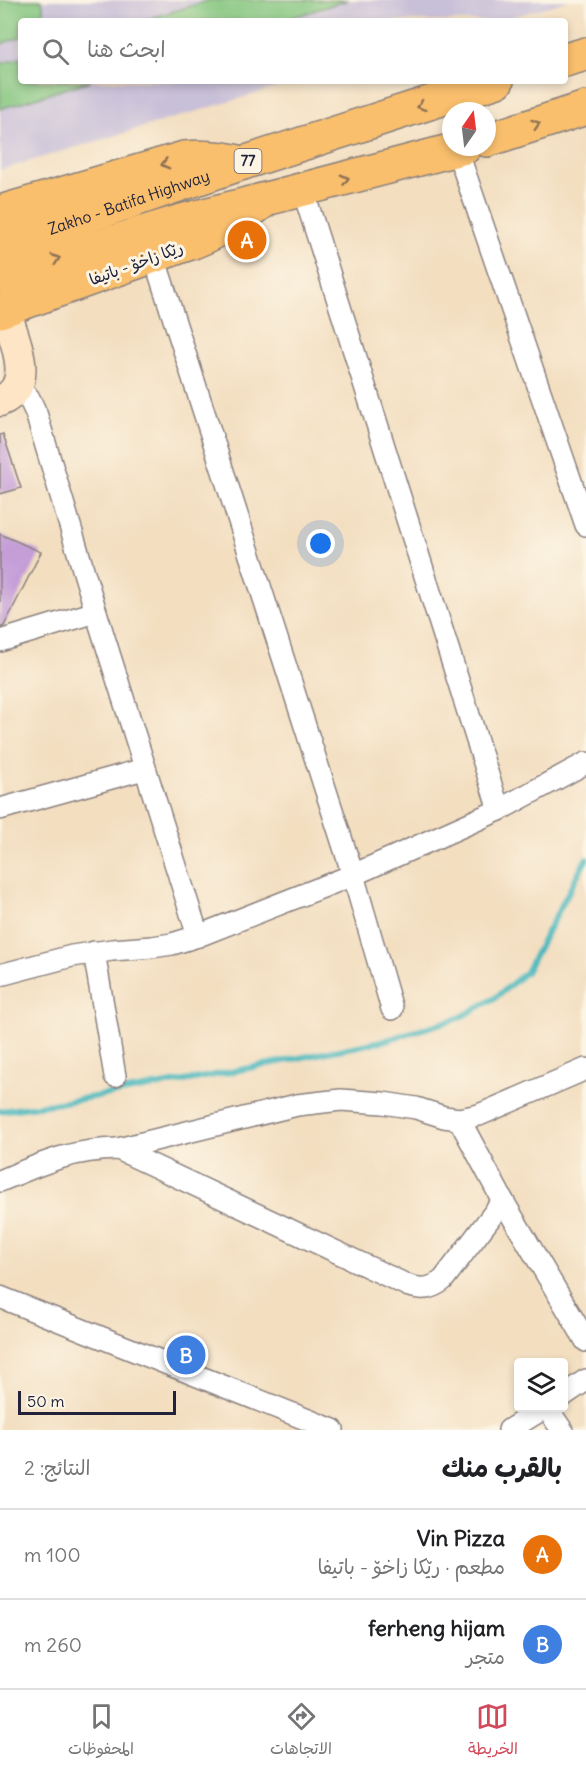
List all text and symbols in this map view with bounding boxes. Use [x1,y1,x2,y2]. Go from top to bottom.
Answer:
search box [18,18,568,84]
icon: search [39,35,72,68]
text: ابحث هنا [87,35,166,63]
one-way arrow [416,98,427,111]
north arrow [442,102,496,156]
one-way arrow [531,119,541,131]
road number: 77 [234,149,262,173]
one-way arrow [160,156,170,169]
street label: Zakho - Batifa Highway [45,165,212,239]
one-way arrow [340,174,350,187]
pin: A [228,218,266,262]
street label: رێکا زاخۆ - باتیفا [86,237,186,290]
one-way arrow [50,254,61,267]
your location [306,529,335,558]
pin: B [166,1332,206,1378]
map controls [514,1358,568,1412]
button: layers [514,1358,568,1412]
scale bar [18,1388,176,1416]
text: 50 m [27,1391,65,1411]
text: بالقرب منك [442,1451,562,1484]
text: النتائج: 2 [24,1455,90,1480]
text: Vin Pizza [417,1524,505,1552]
text: 100 m [24,1542,81,1567]
text: A [536,1542,549,1567]
text: مطعم · رێکا زاخۆ - باتیفا [318,1554,505,1579]
text: ferheng hijam [368,1614,505,1642]
text: 260 m [24,1632,82,1657]
text: B [536,1632,549,1657]
text: متجر [466,1644,505,1669]
tab: المحفوظات [68,1700,134,1763]
tab: الاتجاهات [270,1700,332,1763]
tab: الخريطة [468,1700,518,1763]

